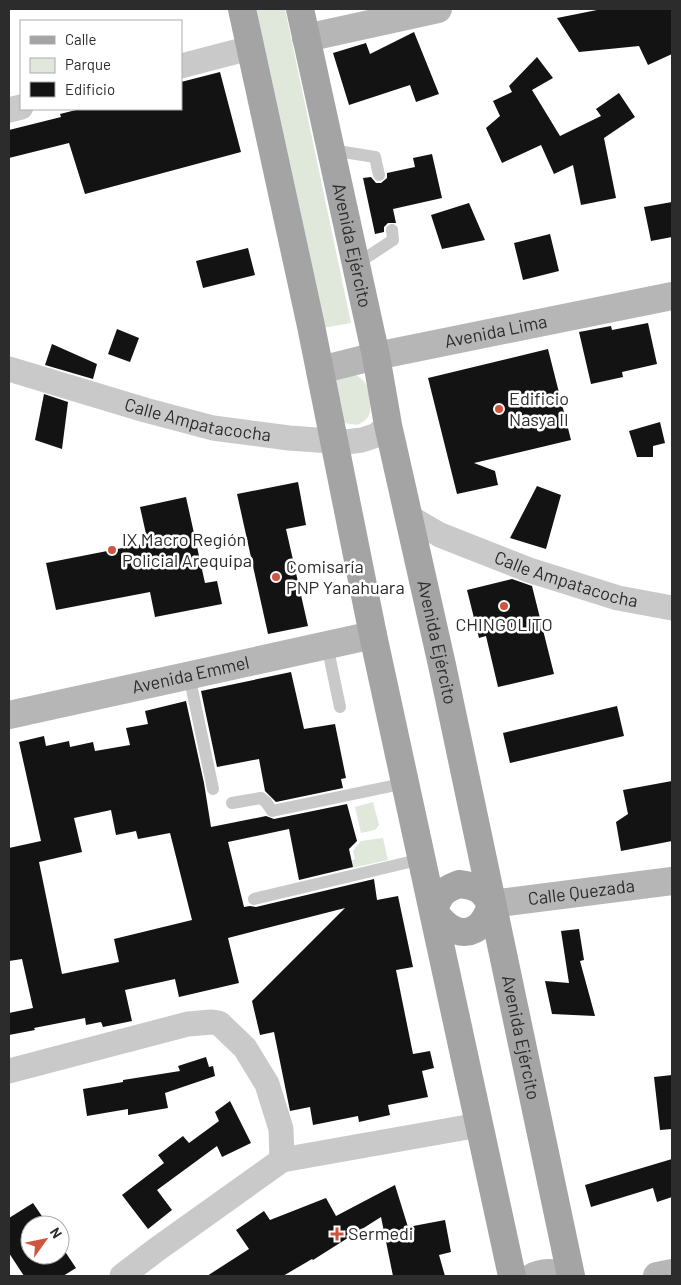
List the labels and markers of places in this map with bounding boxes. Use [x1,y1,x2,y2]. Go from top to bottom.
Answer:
place label: Edificio Nasya II [509,387,569,430]
marker: Edificio Nasya II [493,403,505,415]
place label: IX Macro Región Policial Arequipa [122,528,252,571]
marker: IX Macro Región Policial Arequipa [106,544,118,556]
place label: Comisaría PNP Yanahuara [286,555,405,598]
marker: Comisaría PNP Yanahuara [270,571,282,583]
marker: CHINGOLITO [498,600,510,612]
place label: CHINGOLITO [455,613,553,635]
place label: Sermedi [348,1222,413,1244]
marker: Sermedi [330,1227,344,1241]

